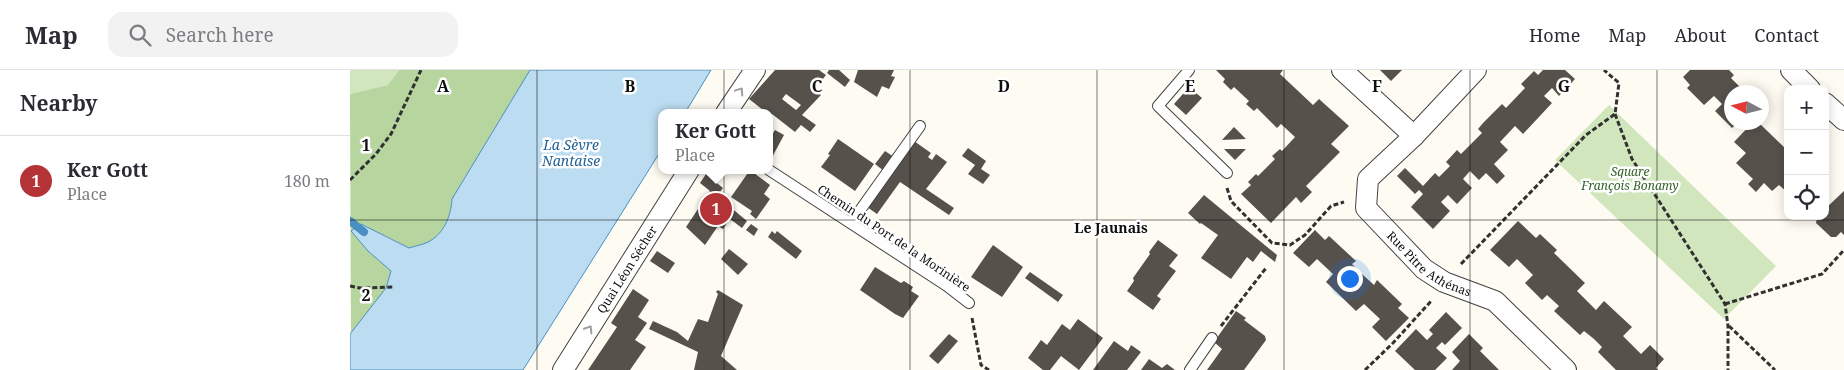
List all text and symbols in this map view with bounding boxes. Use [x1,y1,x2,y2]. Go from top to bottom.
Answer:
search box [108,12,458,57]
text: Map [25,18,78,51]
icon: search [126,21,154,49]
text: Search here [166,22,274,48]
text: Home [1529,23,1580,47]
text: Map [1608,23,1646,47]
text: About [1674,23,1726,47]
text: Contact [1754,23,1819,47]
text: A [437,75,450,97]
text: B [625,75,636,97]
text: C [812,75,823,97]
text: D [998,75,1010,97]
text: E [1185,75,1195,97]
text: F [1372,75,1382,97]
text: G [1558,75,1570,97]
north arrow [1724,85,1769,130]
map controls [1784,85,1829,220]
button: + [1784,85,1829,130]
one-way arrow [734,88,744,97]
text: Nearby [20,89,98,117]
popup [658,109,773,174]
text: Ker Gott [675,118,756,144]
button: − [1784,130,1829,175]
text: 1 [361,134,371,156]
water label: La Sèvre Nantaise [541,135,600,170]
text: Place [675,144,715,166]
text: Ker Gott [67,157,148,183]
park label: Square François Bonamy [1580,163,1679,194]
text: 1 [31,170,41,192]
text: 180 m [284,170,330,192]
button: locate [1784,175,1829,220]
street label: Chemin du Port de la Morinière [814,180,974,296]
text: Place [67,183,107,205]
pin: 1 [700,190,732,228]
district label: Le Jaunais [1074,218,1148,237]
street label: Quai Léon Sécher [592,222,661,316]
street label: Rue Pitre Athénas [1383,227,1474,300]
your location [1337,266,1363,292]
text: 2 [361,284,371,306]
one-way arrow [583,325,592,334]

